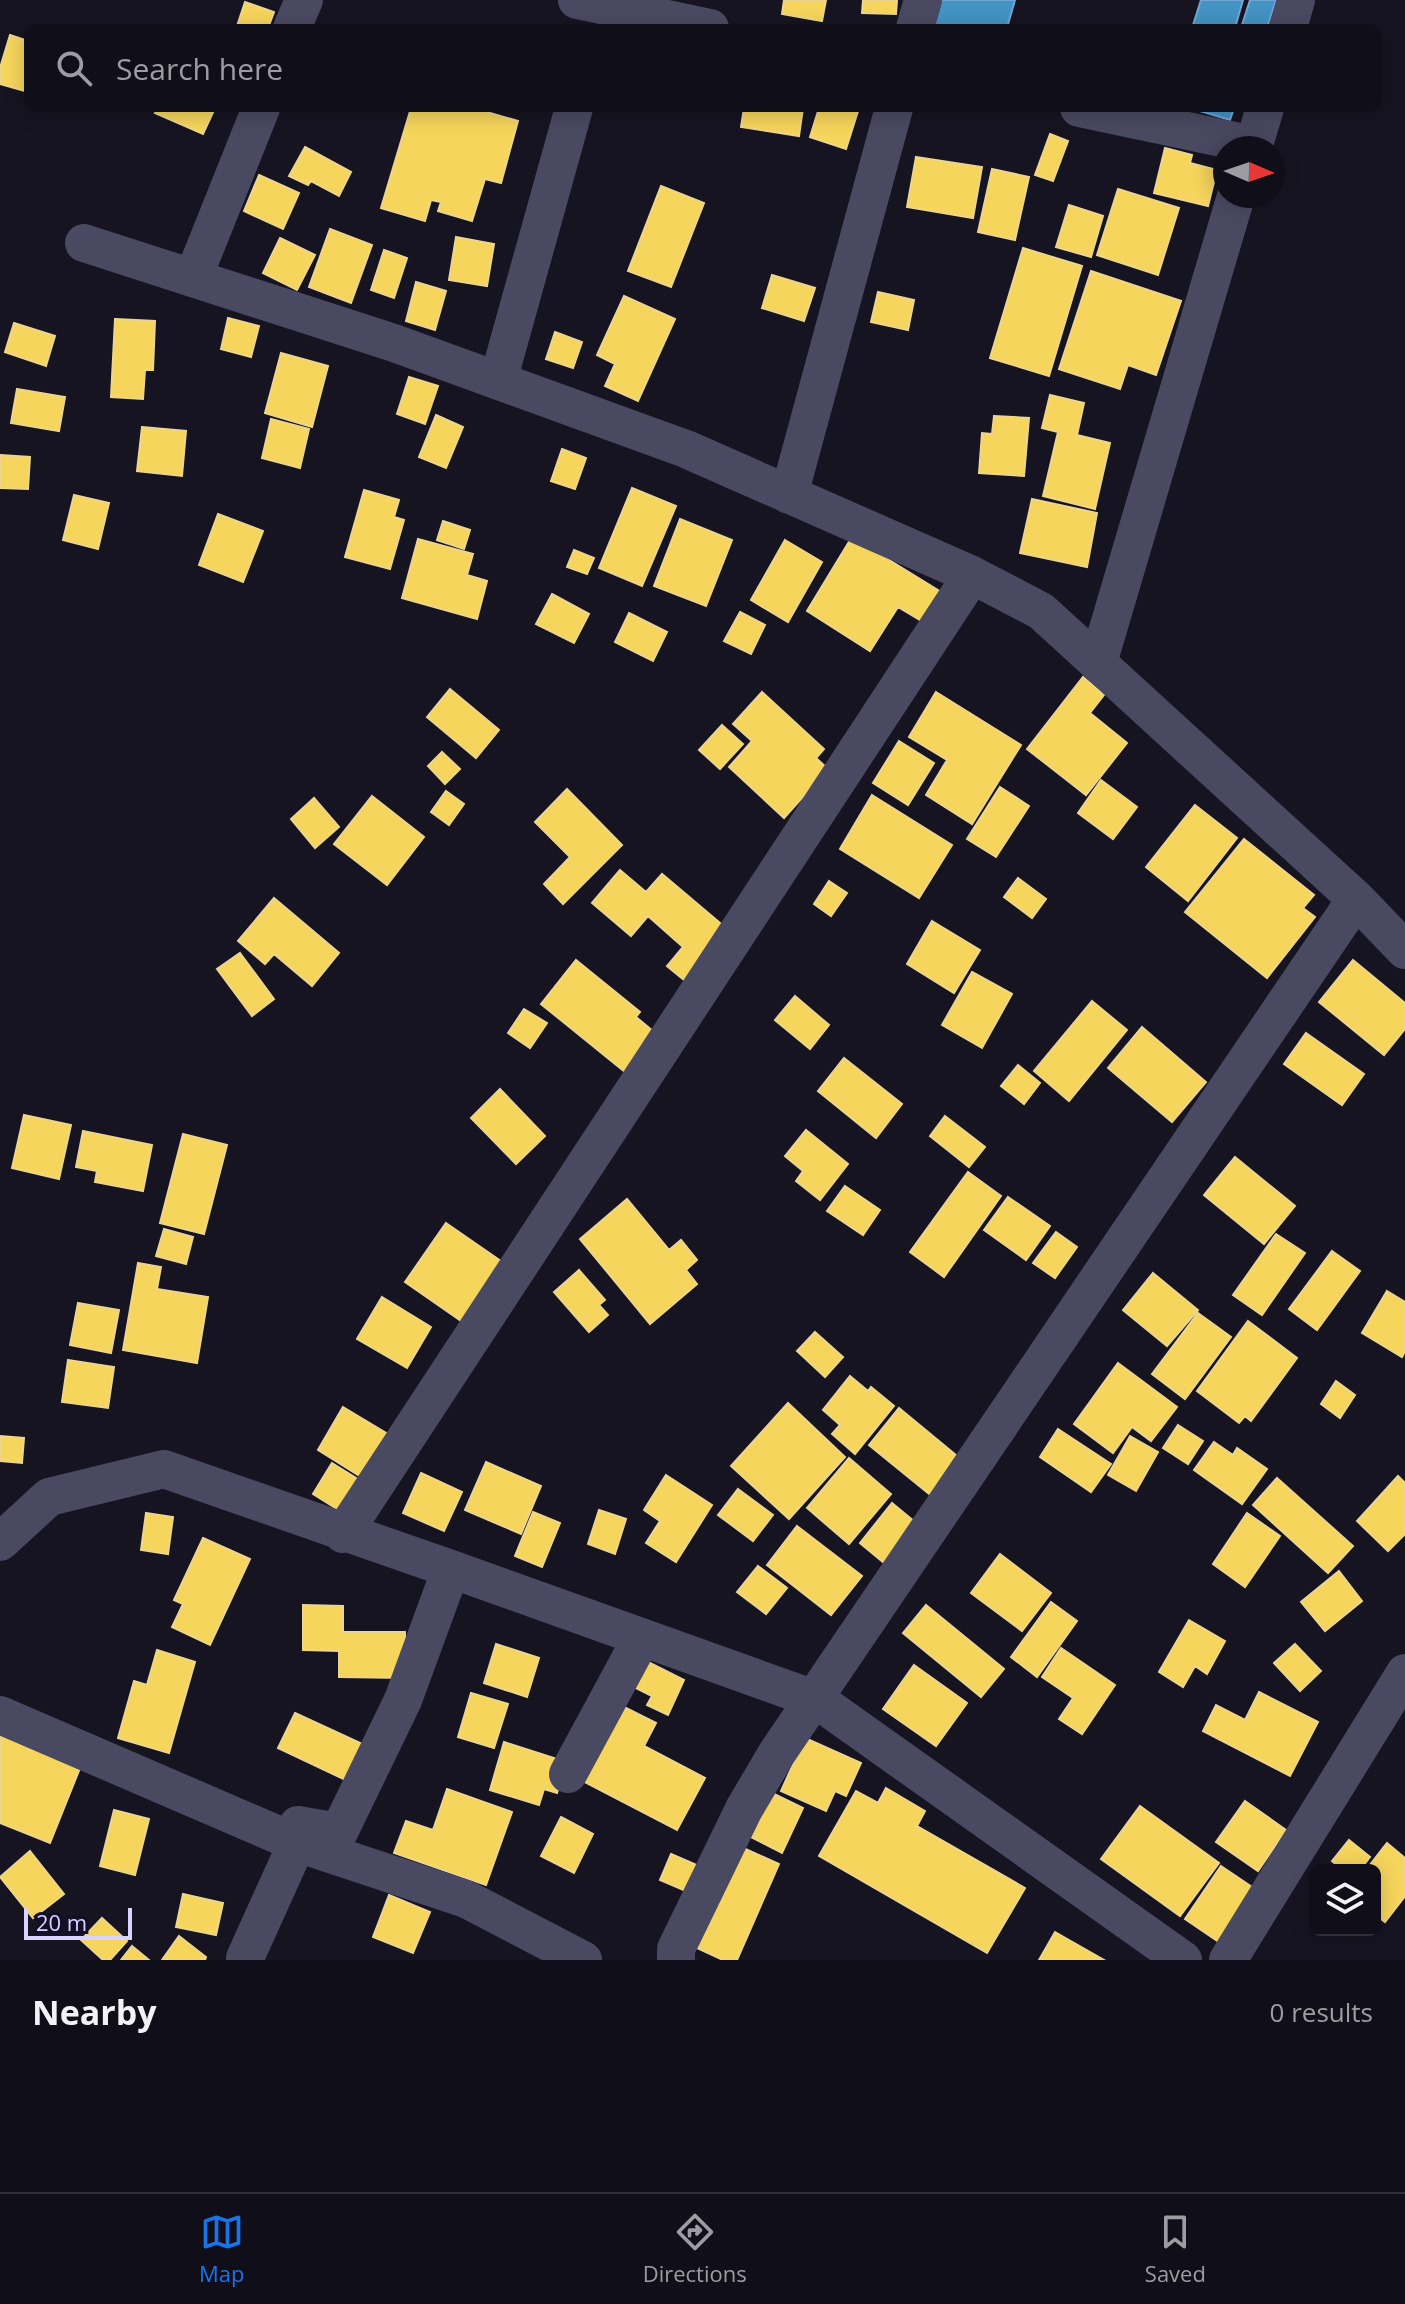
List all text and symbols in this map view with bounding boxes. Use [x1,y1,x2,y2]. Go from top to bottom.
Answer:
search box [24,24,1381,112]
icon: search [52,46,96,90]
text: Search here [116,48,283,89]
north arrow [1213,136,1285,208]
map controls [1309,1864,1381,1936]
button: layers [1309,1864,1381,1936]
scale bar [24,1904,132,1940]
text: 20 m [36,1907,87,1937]
text: Nearby [32,1989,157,2035]
text: 0 results [1270,1994,1373,2030]
tab: Map [199,2210,245,2288]
tab: Directions [643,2210,747,2288]
tab: Saved [1145,2210,1206,2288]

